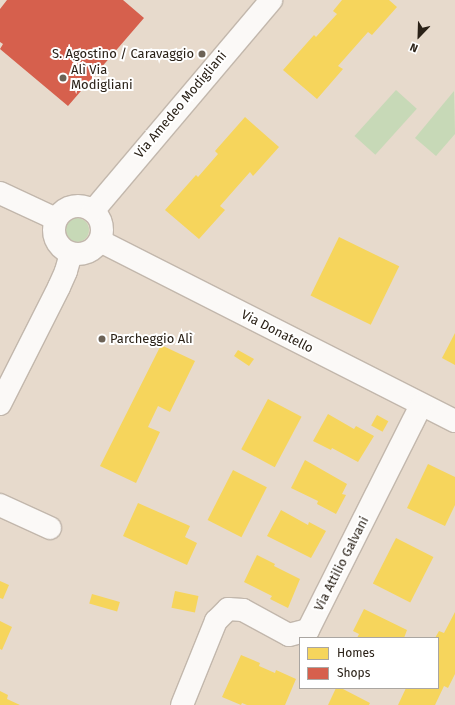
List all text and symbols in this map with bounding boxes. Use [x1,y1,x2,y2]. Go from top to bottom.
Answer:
north arrow [399,16,439,56]
text: N [408,40,420,55]
place label: S. Agostino / Caravaggio [52,46,194,62]
street label: Via Amedeo Modigliani [132,48,230,162]
marker: S. Agostino / Caravaggio [197,49,207,59]
place label: Alì Via Modigliani [71,63,133,94]
marker: Alì Via Modigliani [58,73,68,83]
street label: Via Donatello [238,307,316,357]
place label: Parcheggio Alì [110,331,193,347]
marker: Parcheggio Alì [97,334,107,344]
street label: Via Attilio Galvani [311,514,373,614]
legend [299,637,439,689]
text: Homes [337,646,375,660]
text: Shops [337,666,370,680]

